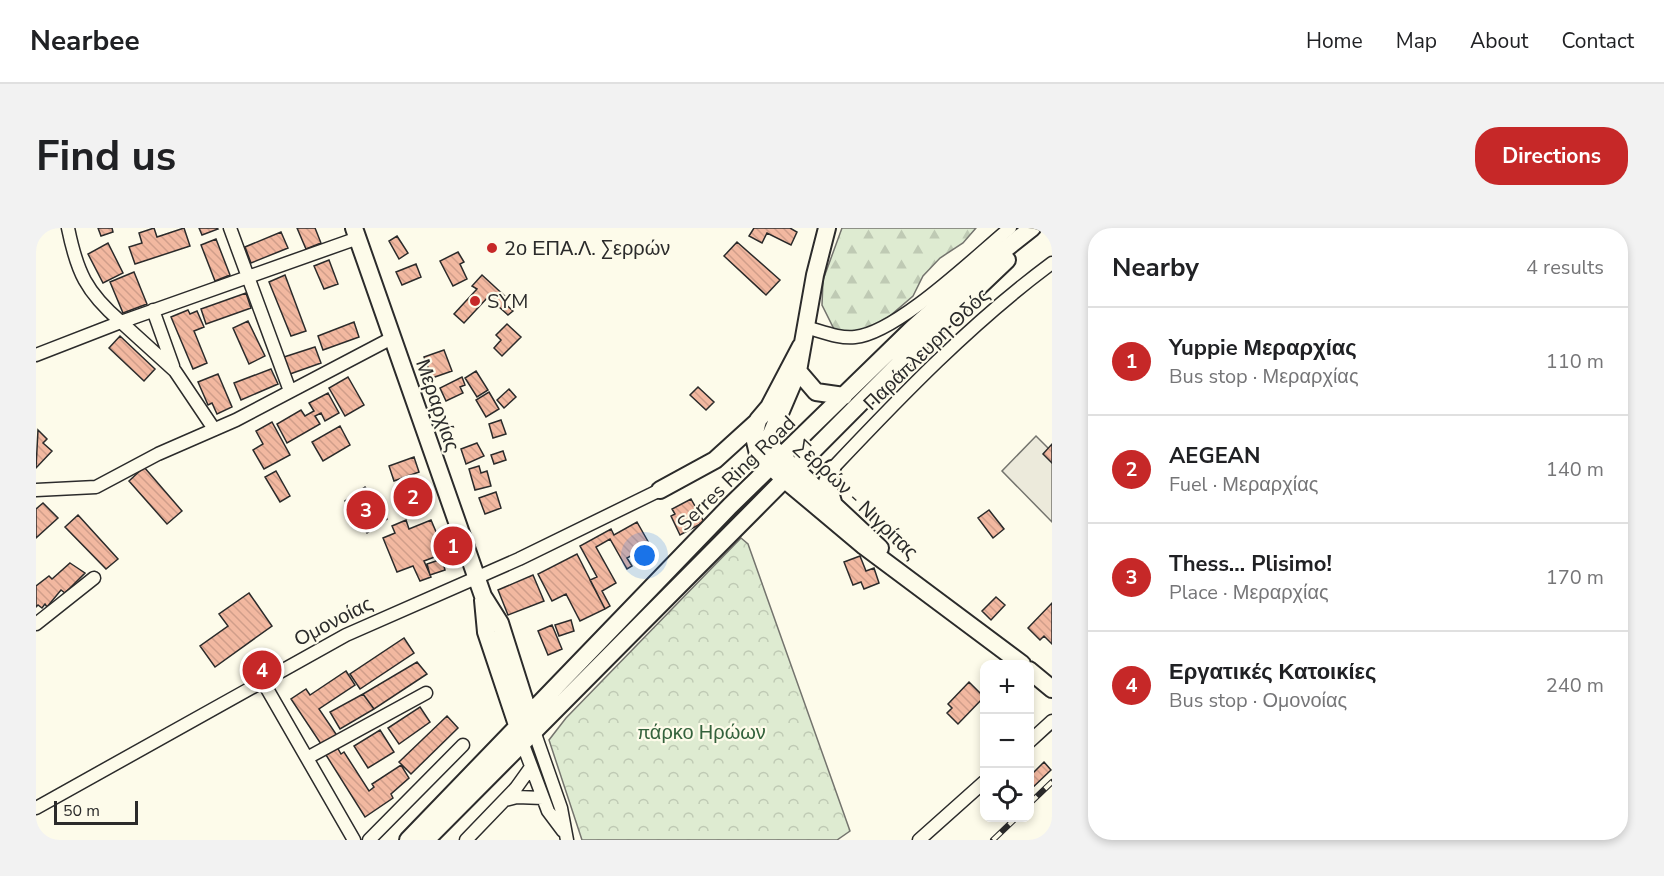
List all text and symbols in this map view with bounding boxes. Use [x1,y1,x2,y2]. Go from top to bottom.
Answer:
text: Nearbee [30,22,140,60]
text: Home [1306,27,1363,55]
text: Map [1396,27,1437,55]
text: About [1470,27,1528,55]
text: Contact [1561,27,1634,55]
button: Directions [1475,127,1628,185]
text: Find us [36,128,176,185]
place label: 2ο ΕΠΑ.Λ. Σερρών [504,235,670,262]
marker: 2ο ΕΠΑ.Λ. Σερρών [485,241,499,255]
text: Nearby [1112,250,1199,285]
text: 4 results [1526,254,1604,281]
street label: Παράπλευρη Οδός [857,282,996,417]
place label: SYM [487,288,528,315]
marker: SYM [468,294,482,308]
text: Yuppie Μεραρχίας [1169,333,1357,363]
text: 1 [1126,348,1138,375]
text: 110 m [1546,348,1604,375]
street label: Μεραρχίας [409,355,466,455]
text: Bus stop · Μεραρχίας [1169,363,1359,390]
street label: Serres Ring Road [671,410,802,537]
street label: Σερρών - Νιγρίτας [789,434,924,565]
text: AEGEAN [1169,441,1260,471]
text: 2 [1126,456,1138,483]
text: 140 m [1546,456,1604,483]
text: Fuel · Μεραρχίας [1169,471,1318,498]
pin: 2 [394,474,433,520]
pin: 3 [346,488,386,532]
pin: 1 [434,524,472,568]
your location [630,541,659,570]
text: Thess… Plisimo! [1169,549,1332,579]
text: 3 [1126,564,1138,591]
text: 170 m [1546,564,1604,591]
text: Place · Μεραρχίας [1169,579,1329,606]
street label: Ομονοίας [289,590,377,653]
pin: 4 [242,648,282,692]
text: Εργατικές Κατοικίες [1169,657,1376,687]
map controls [980,660,1034,822]
button: + [980,660,1034,714]
text: 4 [1126,672,1138,699]
text: 240 m [1546,672,1604,699]
text: Bus stop · Ομονοίας [1169,687,1347,714]
button: − [980,714,1034,768]
park label: πάρκο Ηρώων [638,719,766,746]
button: locate [980,768,1034,822]
scale bar [54,798,138,826]
text: 50 m [63,800,100,822]

